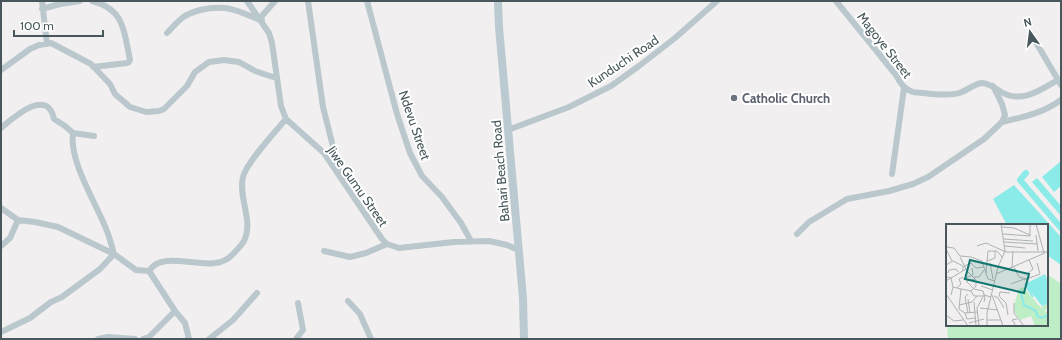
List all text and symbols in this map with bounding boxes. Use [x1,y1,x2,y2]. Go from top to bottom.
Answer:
street label: Magoye Street [854,9,916,82]
scale bar [14,12,103,38]
north arrow [1010,12,1050,52]
text: N [1022,15,1033,30]
text: 100 m [20,18,54,33]
street label: Kunduchi Road [585,31,661,91]
street label: Ndevu Street [396,88,435,162]
place label: Catholic Church [742,90,830,106]
marker: Catholic Church [729,93,739,103]
street label: Bahari Beach Road [488,120,512,222]
street label: Jiwe Gumu Street [324,142,392,230]
inset map [946,224,1048,326]

